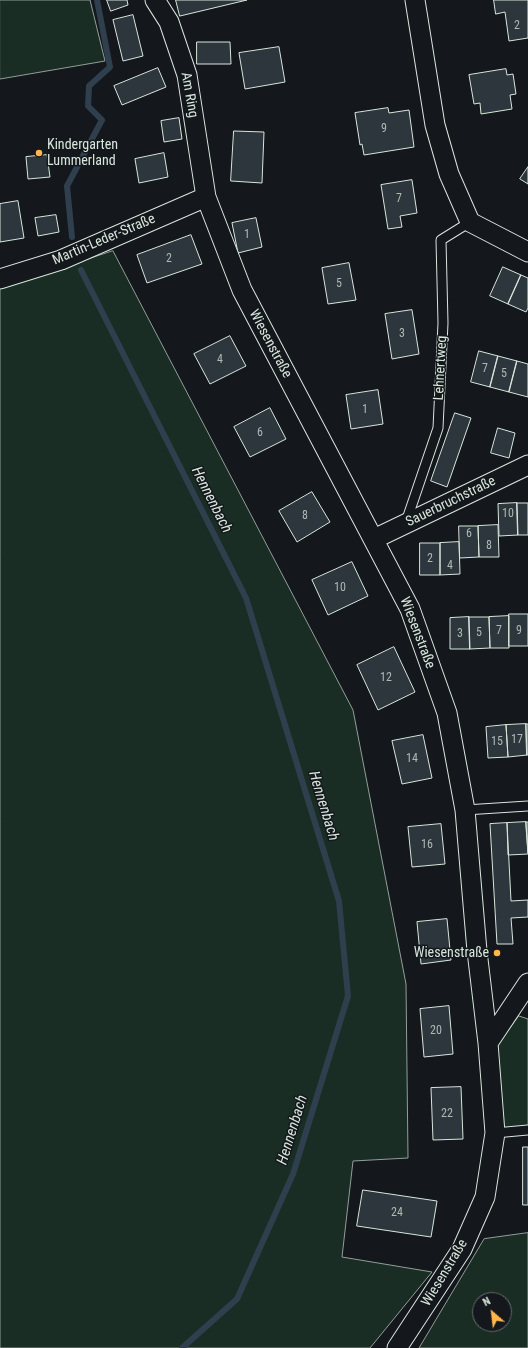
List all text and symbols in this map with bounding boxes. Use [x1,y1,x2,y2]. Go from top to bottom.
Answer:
house number: 2 [514,19,520,33]
street label: Am Ring [177,71,201,119]
house number: 9 [381,122,387,136]
place label: Kindergarten Lummerland [47,137,118,170]
marker: Kindergarten Lummerland [34,148,44,158]
house number: 7 [396,192,402,206]
street label: Martin-Leder-Straße [50,211,158,269]
house number: 1 [244,228,250,242]
house number: 2 [166,252,172,266]
house number: 5 [336,277,342,291]
street label: Wiesenstraße [245,307,295,381]
house number: 3 [399,327,405,341]
street label: Lehnertweg [431,335,451,401]
house number: 4 [217,353,223,367]
house number: 7 [482,362,488,376]
house number: 5 [501,367,507,381]
house number: 1 [362,403,368,417]
house number: 6 [257,426,263,440]
water label: Hennenbach [187,464,235,536]
street label: Sauerbruchstraße [403,473,499,531]
house number: 10 [502,507,514,521]
house number: 8 [302,509,308,523]
house number: 6 [466,527,472,541]
house number: 8 [486,539,492,553]
house number: 2 [427,552,433,566]
house number: 4 [447,559,453,573]
house number: 10 [334,581,346,595]
street label: Wiesenstraße [396,595,438,671]
house number: 7 [496,624,502,638]
house number: 9 [516,624,522,638]
house number: 5 [476,626,482,640]
house number: 3 [457,627,463,641]
house number: 12 [380,671,392,685]
house number: 17 [511,733,523,747]
house number: 15 [491,735,503,749]
house number: 14 [406,752,418,766]
water label: Hennenbach [304,769,342,843]
house number: 16 [421,838,433,852]
place label: Wiesenstraße [414,945,489,961]
marker: Wiesenstraße [492,948,502,958]
house number: 20 [430,1024,442,1038]
water label: Hennenbach [274,1093,312,1167]
house number: 22 [441,1107,453,1121]
house number: 24 [391,1206,403,1220]
street label: Wiesenstraße [418,1236,472,1310]
north arrow [472,1292,512,1332]
text: N [481,1295,493,1309]

